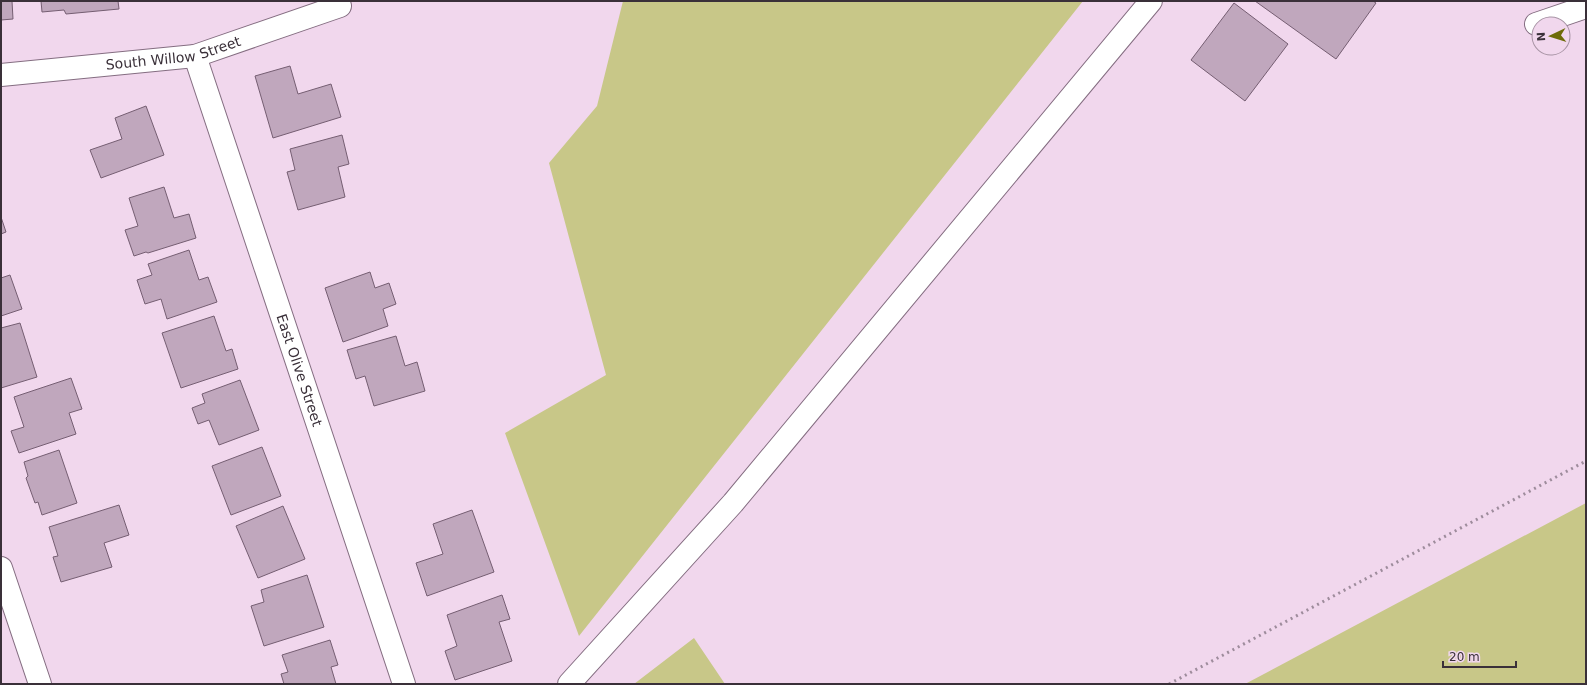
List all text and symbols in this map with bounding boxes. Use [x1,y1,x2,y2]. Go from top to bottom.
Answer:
north arrow [1531,16,1571,56]
text: N [1535,32,1548,42]
street label: South Willow Street [105,33,243,73]
street label: East Olive Street [273,312,326,429]
scale bar [1443,643,1516,669]
text: 20 m [1449,650,1480,664]

